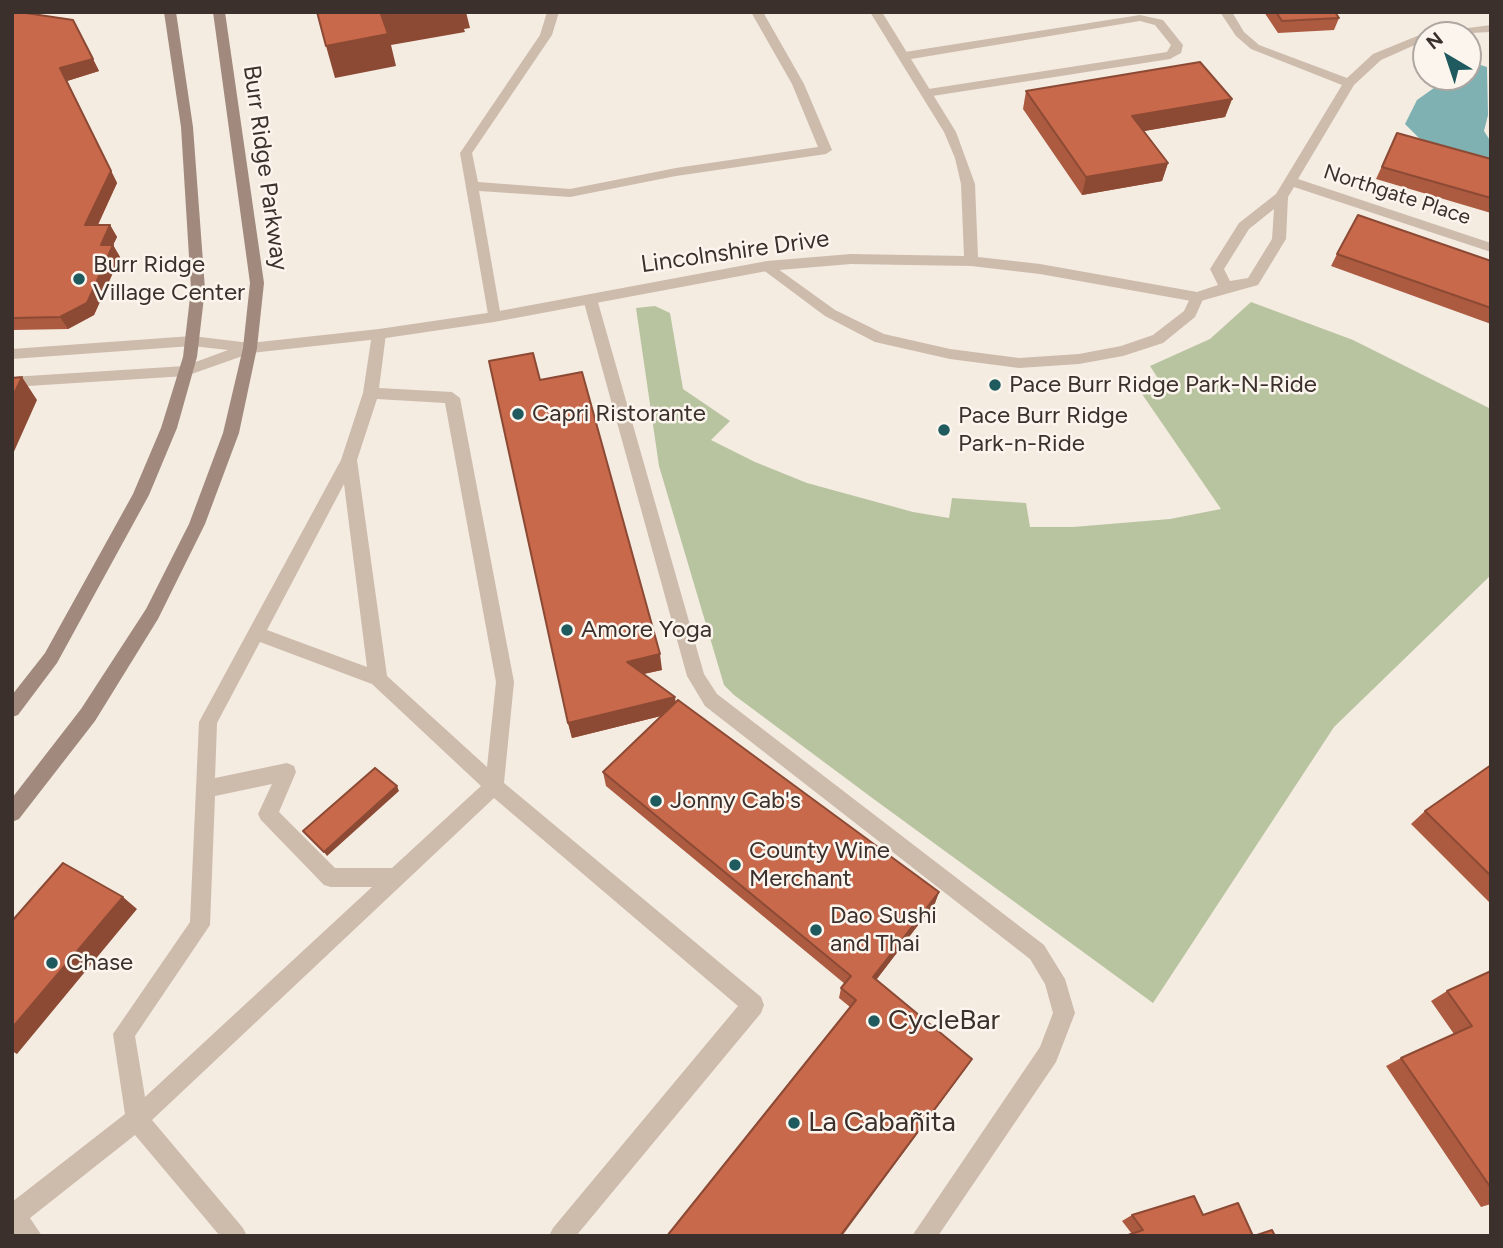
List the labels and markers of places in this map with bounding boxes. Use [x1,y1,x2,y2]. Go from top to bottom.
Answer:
place label: Burr Ridge Village Center [93,251,245,307]
marker: Burr Ridge Village Center [71,271,87,287]
place label: Pace Burr Ridge Park-N-Ride [1009,371,1317,399]
marker: Pace Burr Ridge Park-N-Ride [987,377,1003,393]
place label: Capri Ristorante [532,400,706,428]
place label: Pace Burr Ridge Park-n-Ride [958,402,1128,458]
marker: Capri Ristorante [510,406,526,422]
marker: Pace Burr Ridge Park-n-Ride [936,422,952,438]
place label: Amore Yoga [581,616,712,644]
marker: Amore Yoga [559,622,575,638]
place label: Jonny Cab's [670,787,801,815]
marker: Jonny Cab's [648,793,664,809]
place label: County Wine Merchant [749,837,890,893]
marker: County Wine Merchant [727,857,743,873]
place label: Dao Sushi and Thai [830,902,937,958]
marker: Dao Sushi and Thai [808,922,824,938]
place label: Chase [66,949,133,977]
marker: Chase [44,955,60,971]
place label: CycleBar [888,1004,1000,1038]
marker: CycleBar [866,1013,882,1029]
place label: La Cabañita [808,1106,956,1140]
marker: La Cabañita [786,1115,802,1131]

